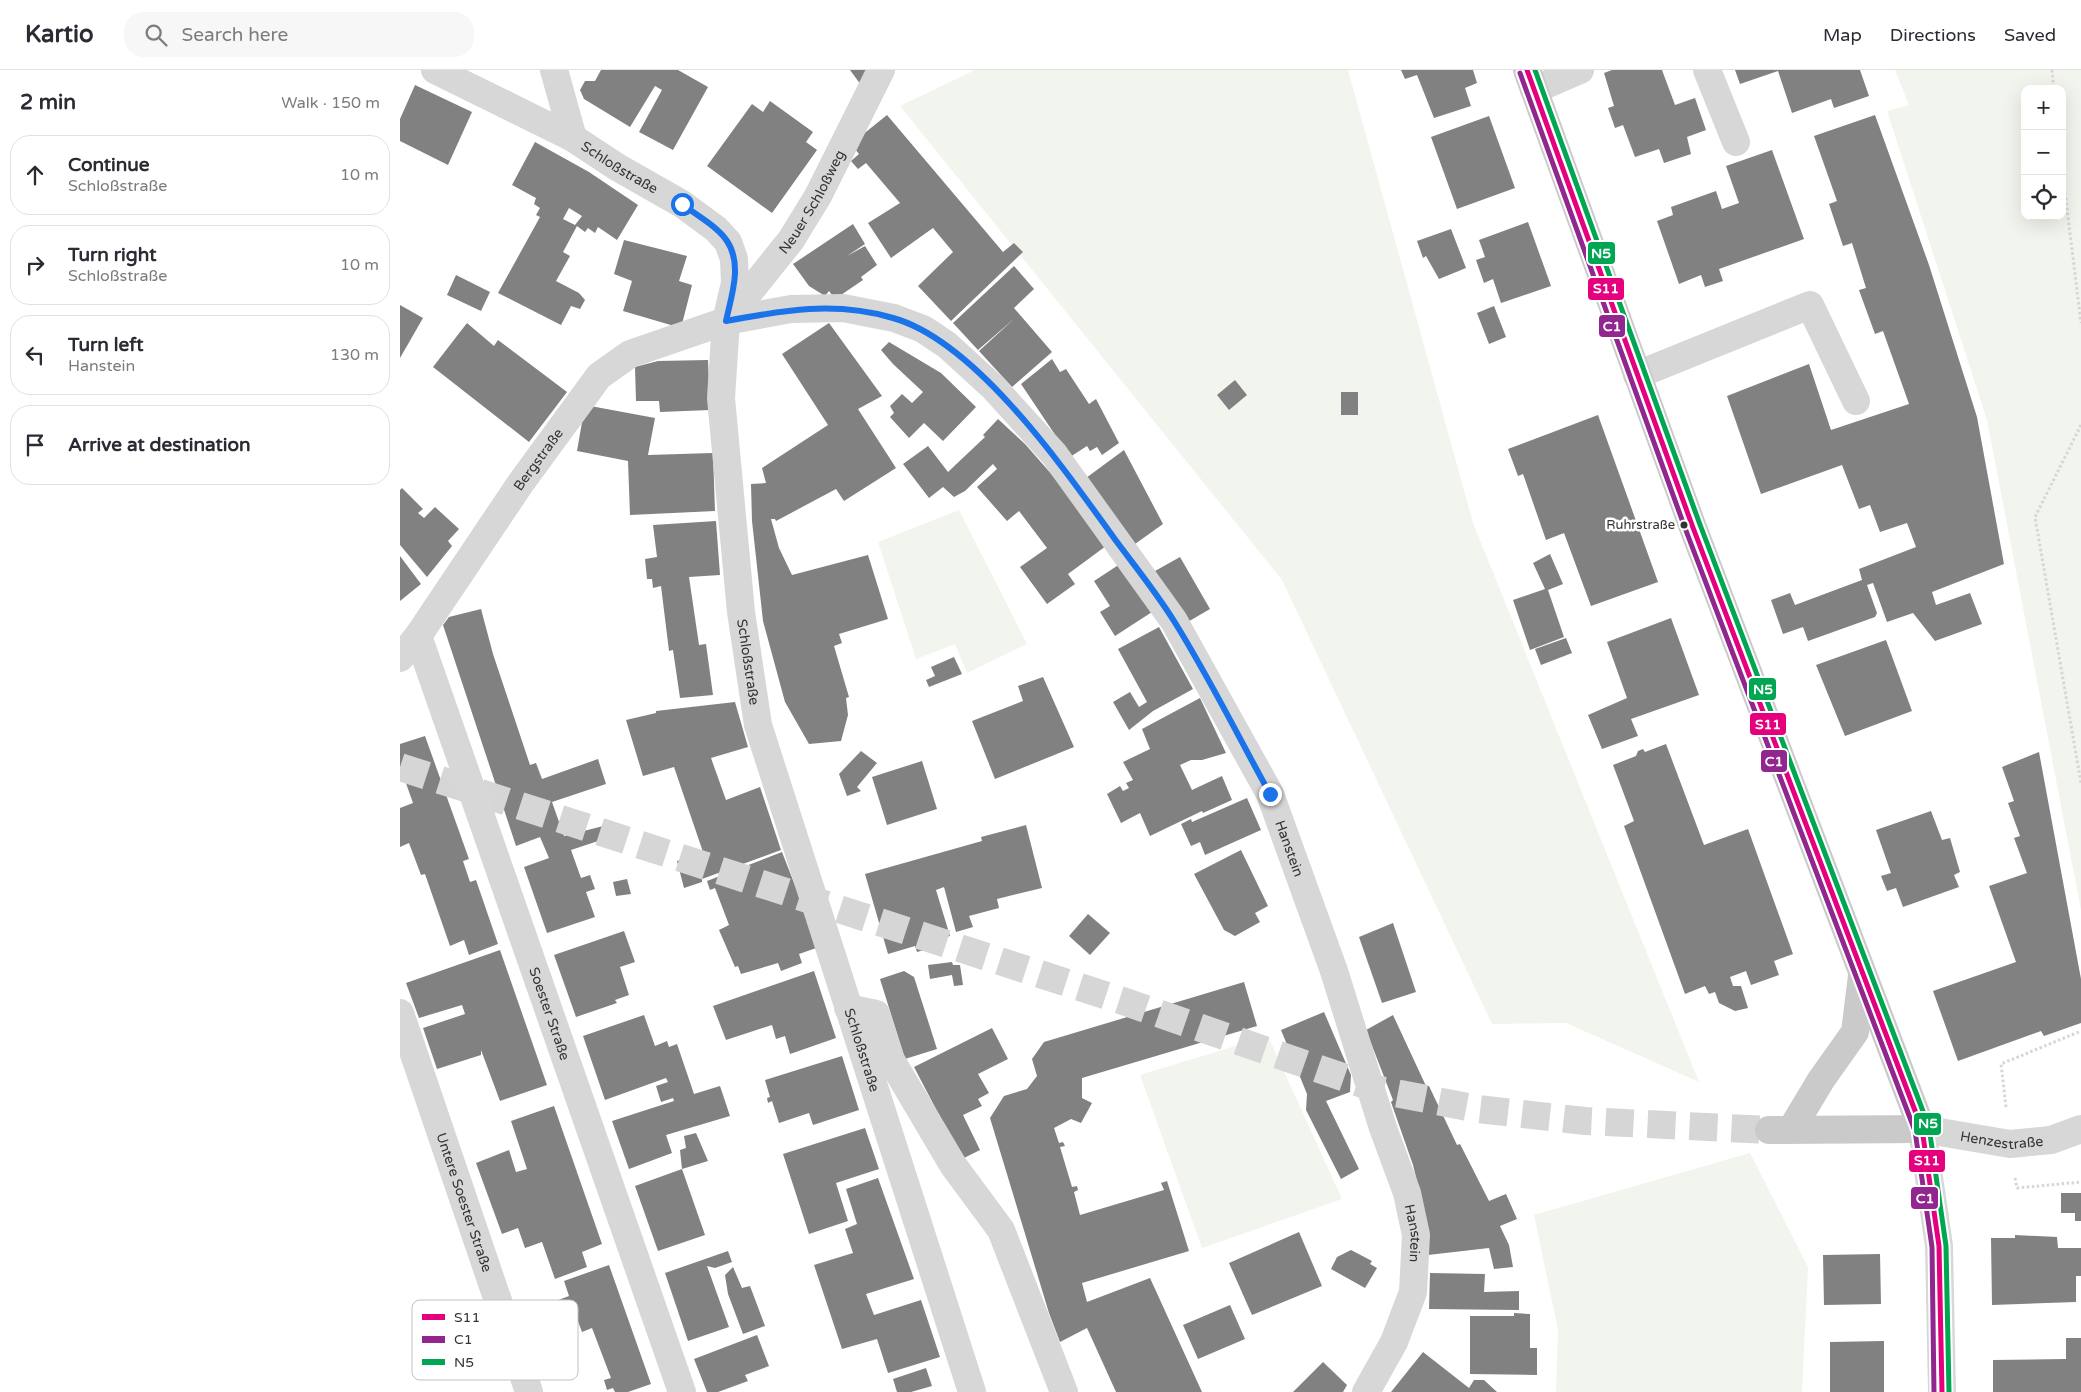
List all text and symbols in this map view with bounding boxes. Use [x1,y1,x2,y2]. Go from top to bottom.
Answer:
search box [124,12,474,57]
text: Kartio [25,20,94,49]
icon: search [142,21,170,49]
text: Search here [182,24,288,46]
text: Map [1823,24,1862,46]
text: Directions [1890,24,1976,46]
text: Saved [2004,24,2056,46]
map controls [2021,85,2066,220]
button: + [2021,85,2066,130]
text: 2 min [20,90,76,115]
text: Walk · 150 m [281,93,380,113]
button: − [2021,130,2066,175]
street label: Schloßstraße [578,137,661,197]
street label: Neuer Schloßweg [775,147,848,257]
text: Continue [68,154,150,176]
icon: ahead [21,161,49,189]
text: 10 m [340,165,379,185]
button: locate [2021,175,2066,220]
text: Schloßstraße [68,176,167,196]
route start [671,193,694,216]
line badge: N5 [1587,241,1616,265]
text: Turn right [68,244,156,266]
text: N5 [1591,245,1611,262]
icon: right [21,251,49,279]
text: 10 m [340,255,379,275]
text: Schloßstraße [68,266,167,286]
line badge: S11 [1587,277,1625,301]
text: S11 [1593,280,1619,297]
line badge: C1 [1598,314,1626,338]
text: C1 [1603,318,1621,335]
text: Turn left [68,334,144,356]
icon: left [21,341,49,369]
text: 130 m [330,345,379,365]
text: Hanstein [68,356,135,376]
street label: Bergstraße [510,425,567,494]
icon: arrive [21,431,49,459]
text: Arrive at destination [68,434,251,456]
place label: Ruhrstraße [1606,517,1675,533]
marker: Ruhrstraße [1679,520,1689,530]
street label: Schloßstraße [734,618,763,706]
line badge: N5 [1748,677,1777,701]
text: N5 [1753,681,1773,698]
line badge: S11 [1749,712,1787,736]
text: S11 [1755,716,1781,733]
line badge: C1 [1760,749,1788,773]
text: C1 [1765,753,1783,770]
route end [1259,783,1282,806]
street label: Hanstein [1272,818,1308,879]
street label: Soester Straße [526,965,574,1062]
street label: Schloßstraße [841,1006,884,1094]
line badge: N5 [1913,1112,1942,1136]
text: N5 [1918,1115,1938,1132]
street label: Henzestraße [1959,1127,2044,1153]
street label: Untere Soester Straße [433,1130,496,1274]
line badge: S11 [1908,1149,1946,1173]
text: S11 [1914,1152,1940,1169]
line badge: C1 [1910,1186,1939,1210]
text: C1 [1916,1190,1934,1207]
street label: Hanstein [1401,1202,1425,1263]
legend [412,1300,578,1380]
text: S11 [454,1309,480,1326]
text: C1 [454,1331,473,1348]
text: N5 [454,1354,474,1371]

